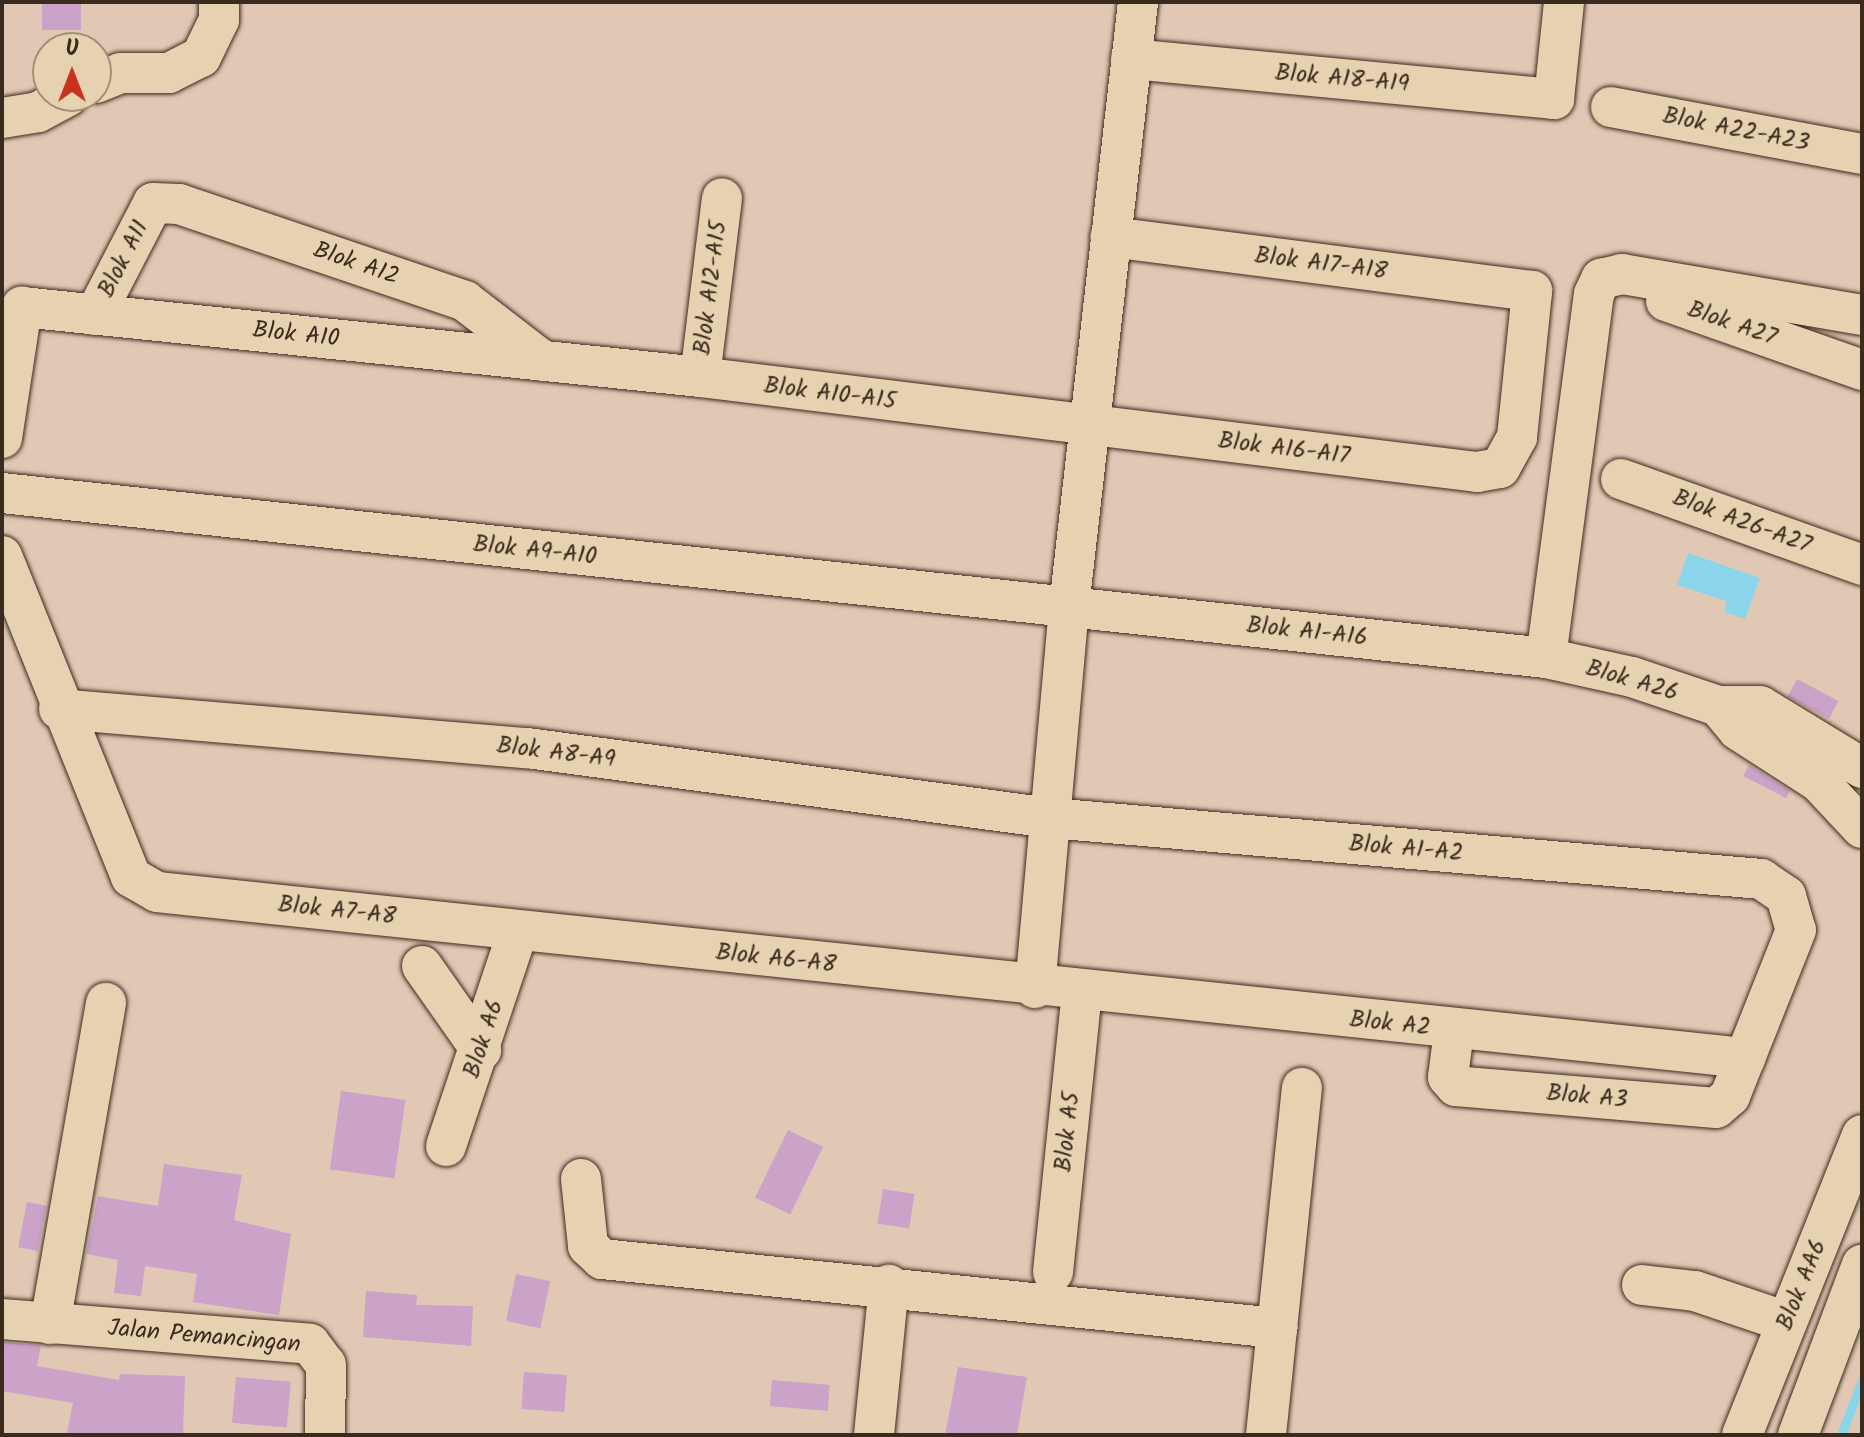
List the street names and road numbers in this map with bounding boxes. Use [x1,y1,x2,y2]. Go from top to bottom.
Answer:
street label: Blok A18-A19 [1274,59,1410,99]
street label: Blok A22-A23 [1660,102,1812,158]
street label: Blok A11 [92,216,156,302]
street label: Blok A12-A15 [688,219,734,357]
street label: Blok A12 [309,236,403,292]
street label: Blok A17-A18 [1253,242,1389,286]
street label: Blok A27 [1684,295,1780,353]
street label: Blok A10 [251,316,341,354]
street label: Blok A10-A15 [762,372,898,416]
street label: Blok A16-A17 [1216,427,1352,471]
street label: Blok A26-A27 [1669,484,1815,560]
street label: Blok A9-A10 [472,530,598,572]
street label: Blok A1-A16 [1245,611,1369,653]
street label: Blok A26 [1582,654,1682,708]
street label: Blok A8-A9 [495,731,617,775]
street label: Blok A1-A2 [1348,830,1464,868]
street label: Blok A7-A8 [277,890,397,932]
street label: Blok A6-A8 [714,938,838,980]
street label: Blok A6 [458,996,510,1082]
street label: Blok A2 [1348,1005,1432,1043]
street label: Blok A3 [1545,1079,1629,1115]
street label: Blok A5 [1049,1091,1087,1173]
street label: Blok AA6 [1771,1235,1833,1335]
street label: Jalan Pemancingan [106,1314,302,1360]

